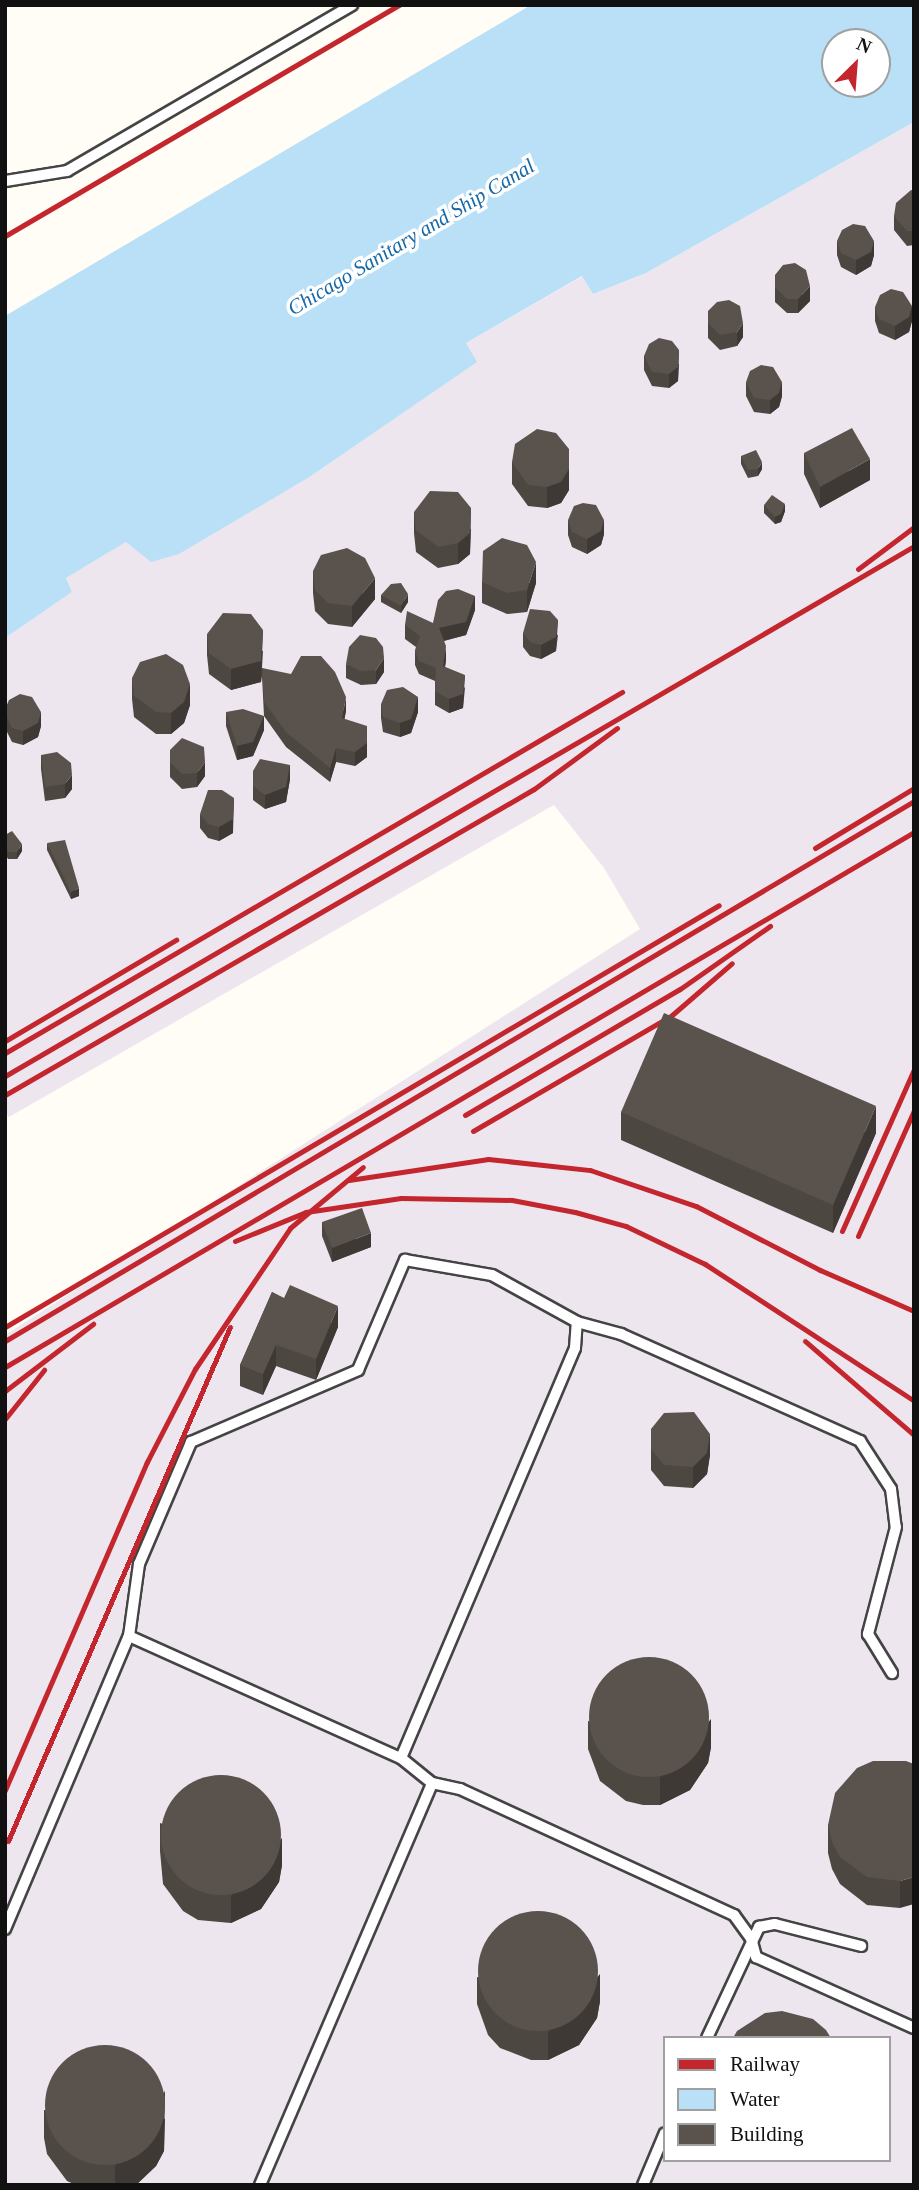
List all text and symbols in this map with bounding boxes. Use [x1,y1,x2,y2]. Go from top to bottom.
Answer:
north arrow [821,28,891,98]
text: N [854,33,875,58]
water label: Chicago Sanitary and Ship Canal [283,153,539,321]
legend [664,2036,891,2162]
text: Railway [730,2052,800,2076]
text: Water [730,2087,780,2111]
text: Building [730,2122,804,2146]

